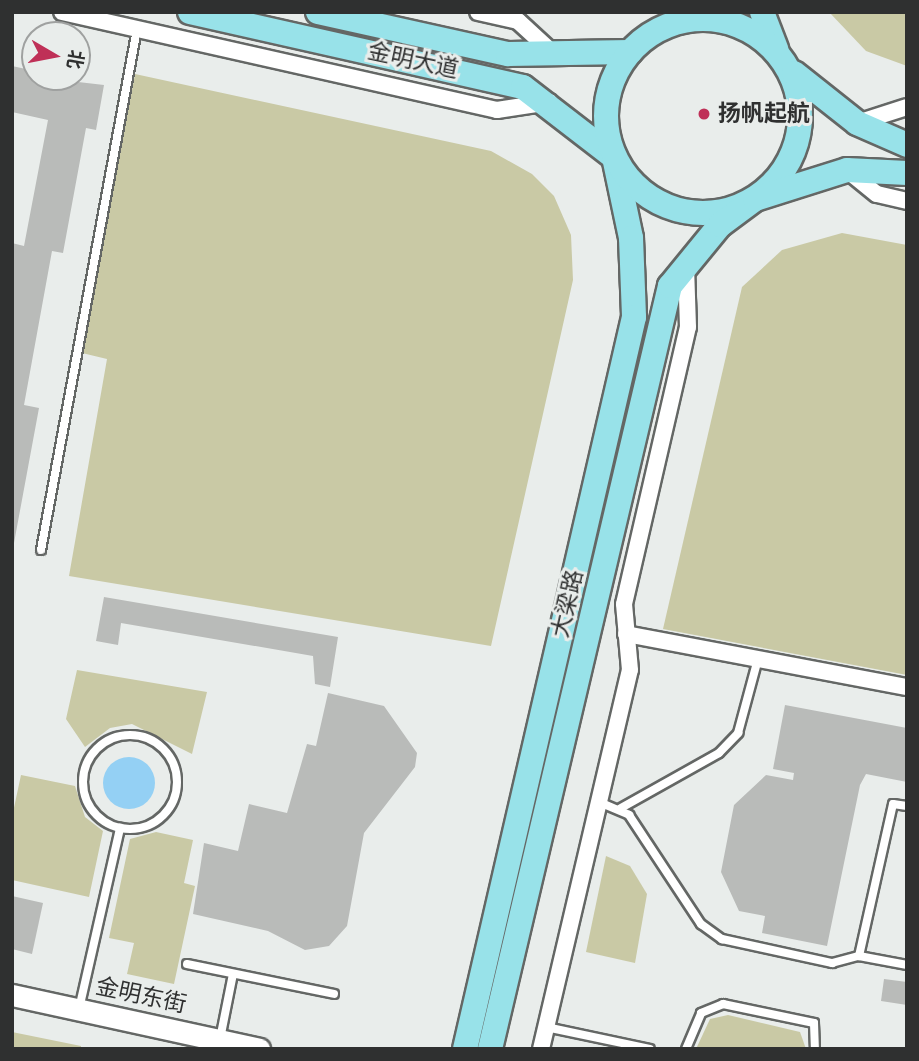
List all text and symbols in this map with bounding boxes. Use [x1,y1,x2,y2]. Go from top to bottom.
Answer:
north arrow [21,21,91,91]
street label: 金明大道 [365,38,461,84]
text: 北 [62,48,88,71]
place label: 扬帆起航 [718,100,810,128]
marker: 扬帆起航 [696,106,712,122]
street label: 大梁路 [547,567,589,641]
street label: 金明东街 [93,973,189,1019]

